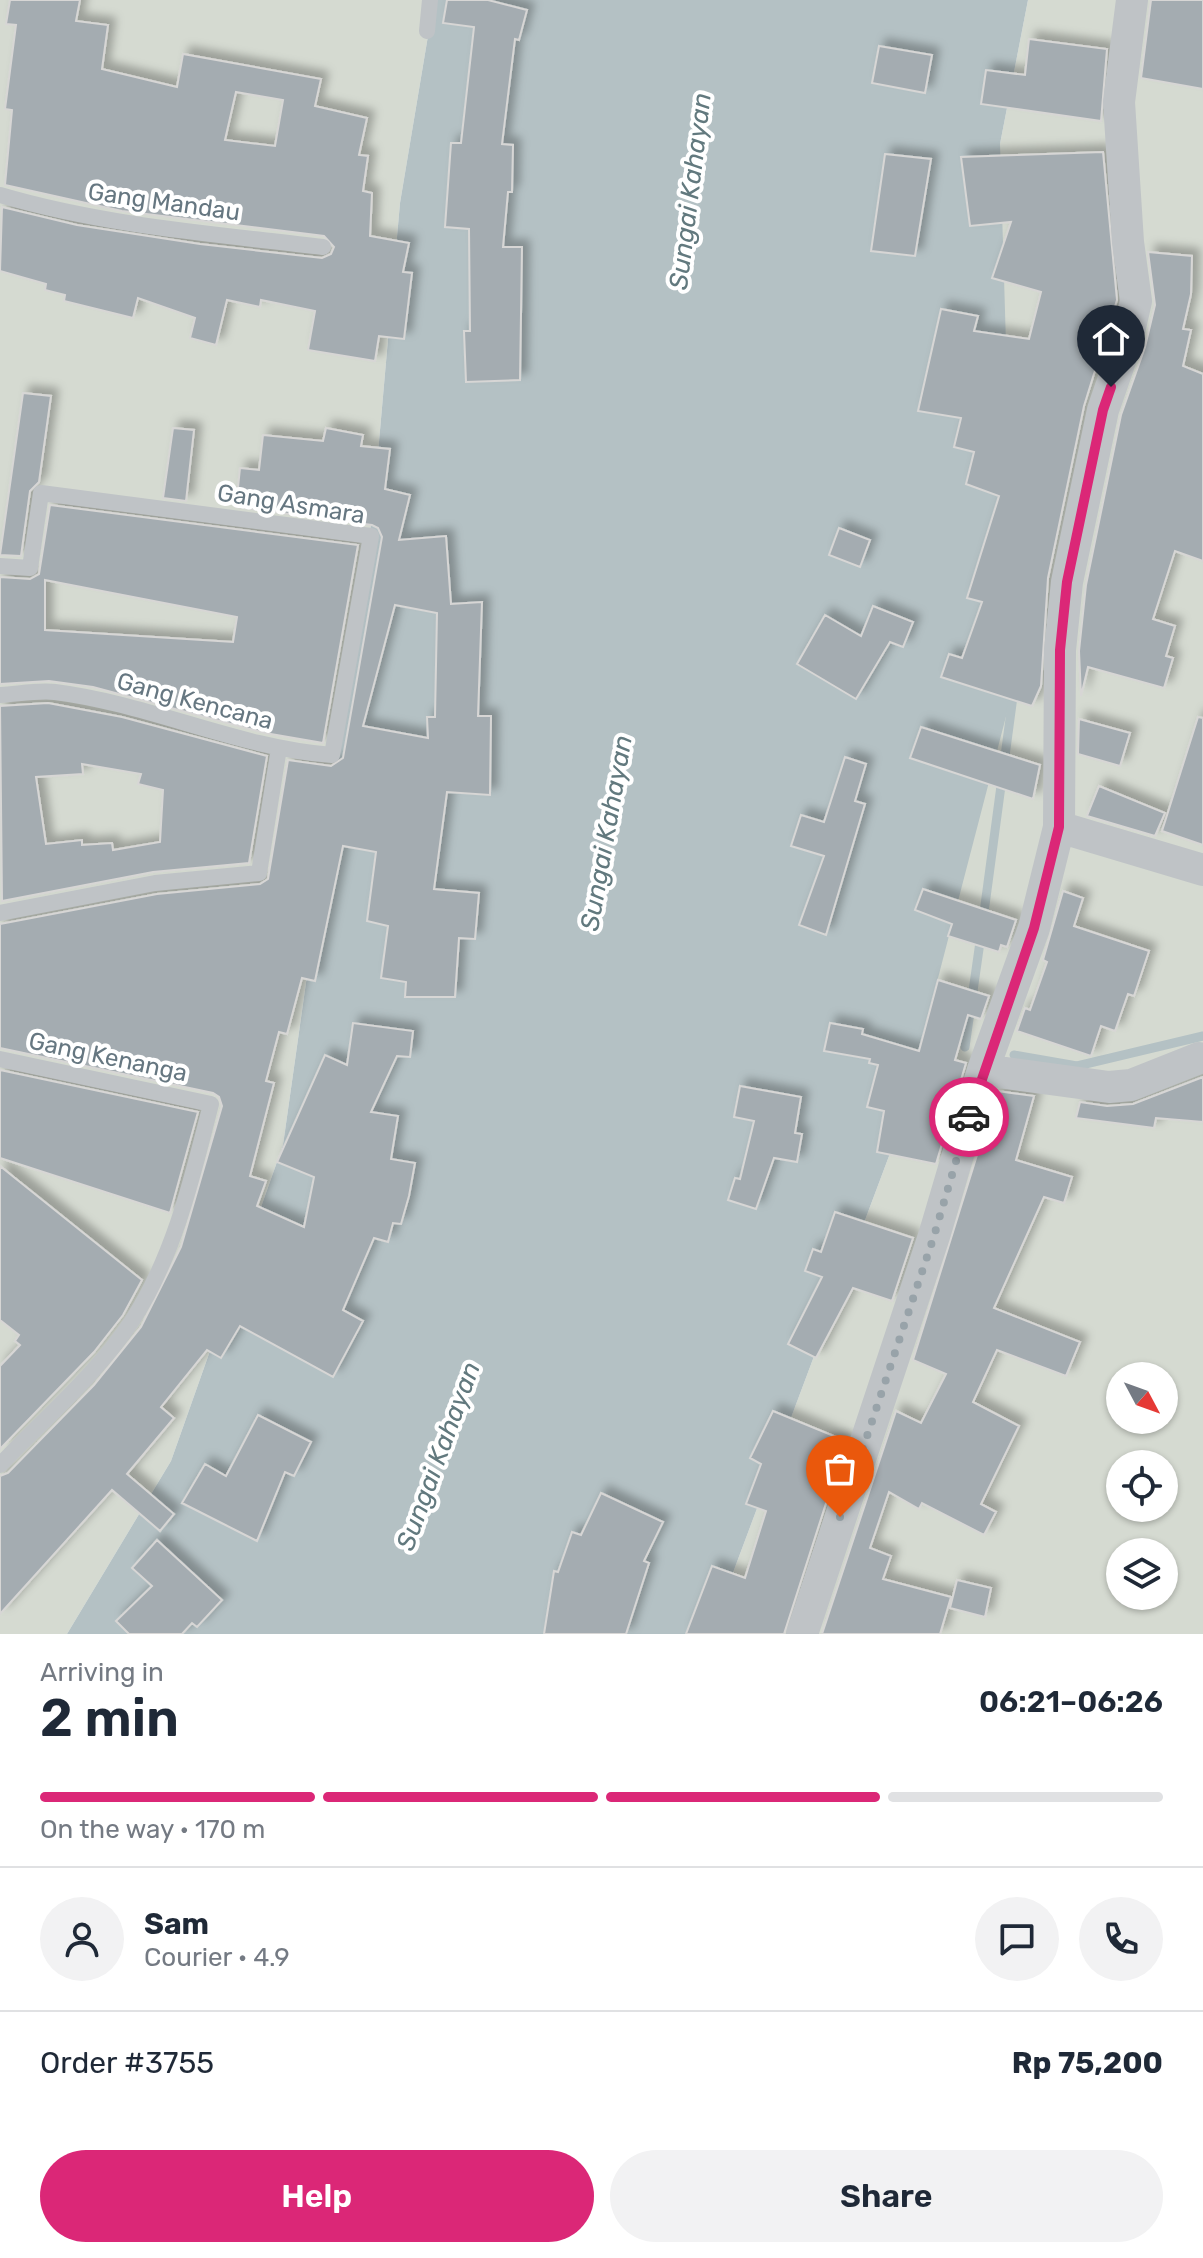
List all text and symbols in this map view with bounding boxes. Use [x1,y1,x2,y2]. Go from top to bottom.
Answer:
water label: Sungai Kahayan [663,91,718,291]
street label: Gang Mandau [86,177,242,227]
pin [1077,305,1145,387]
icon: home [1089,317,1133,361]
street label: Gang Asmara [215,479,367,529]
street label: Gang Kencana [114,667,276,735]
water label: Sungai Kahayan [574,733,639,933]
street label: Gang Kenanga [26,1027,190,1087]
courier [929,1077,1009,1157]
icon: car [947,1095,991,1139]
water label: Sungai Kahayan [390,1358,487,1555]
north arrow [1106,1362,1178,1434]
map controls [1106,1362,1178,1610]
pin [806,1435,874,1517]
icon: bag [818,1447,862,1491]
button: locate [1106,1450,1178,1522]
button: layers [1106,1538,1178,1610]
text: Arriving in [40,1657,164,1688]
text: 06:21–06:26 [979,1684,1163,1720]
text: 2 min [40,1687,179,1749]
text: On the way · 170 m [40,1814,265,1845]
button: person [40,1897,124,1981]
button: chat [975,1897,1059,1981]
button: phone [1079,1897,1163,1981]
text: Sam [144,1906,209,1942]
text: Courier · 4.9 [144,1942,290,1973]
text: Order #3755 [40,2045,214,2081]
text: Rp 75,200 [1012,2045,1163,2081]
button: Help [40,2150,594,2242]
button: Share [610,2150,1163,2242]

